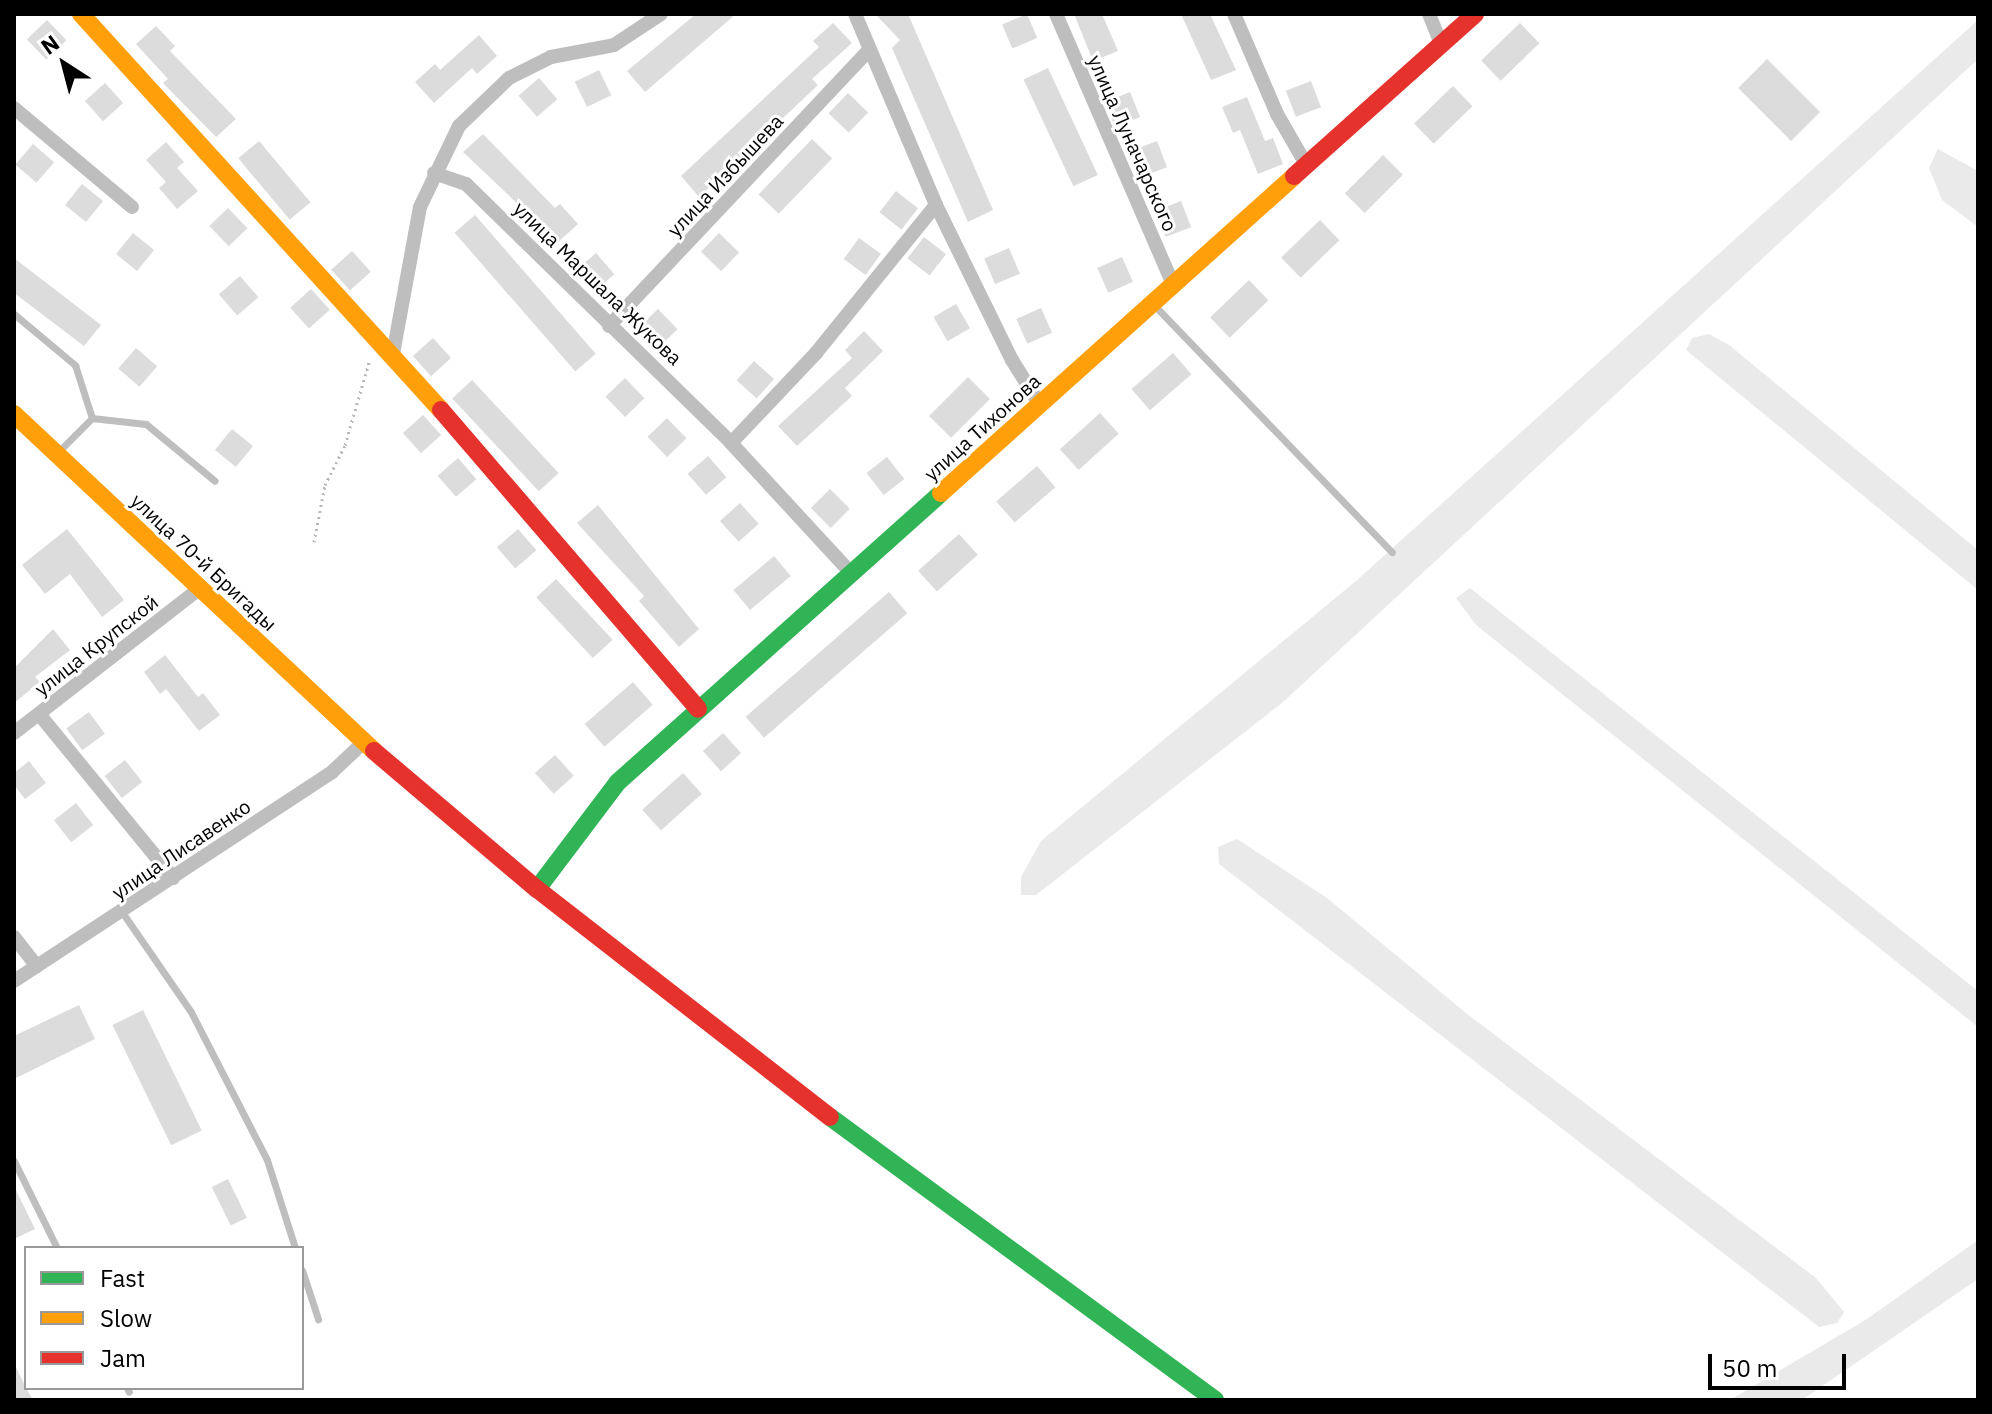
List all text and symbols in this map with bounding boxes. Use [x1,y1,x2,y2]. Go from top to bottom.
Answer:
north arrow [24,24,104,104]
text: N [35,28,65,61]
street label: улица Луначарского [1083,51,1183,235]
street label: улица Избышева [662,109,788,241]
street label: улица Маршала Жукова [509,196,687,370]
street label: улица Тихонова [919,368,1045,486]
street label: улица 70-й Бригады [126,488,282,636]
street label: улица Крупской [30,589,162,701]
street label: улица Лисавенко [107,794,255,904]
legend [24,1246,304,1390]
text: Fast [100,1262,145,1294]
text: Slow [100,1302,152,1334]
scale bar [1712,1338,1850,1388]
text: Jam [100,1342,146,1374]
text: 50 m [1722,1352,1777,1384]

